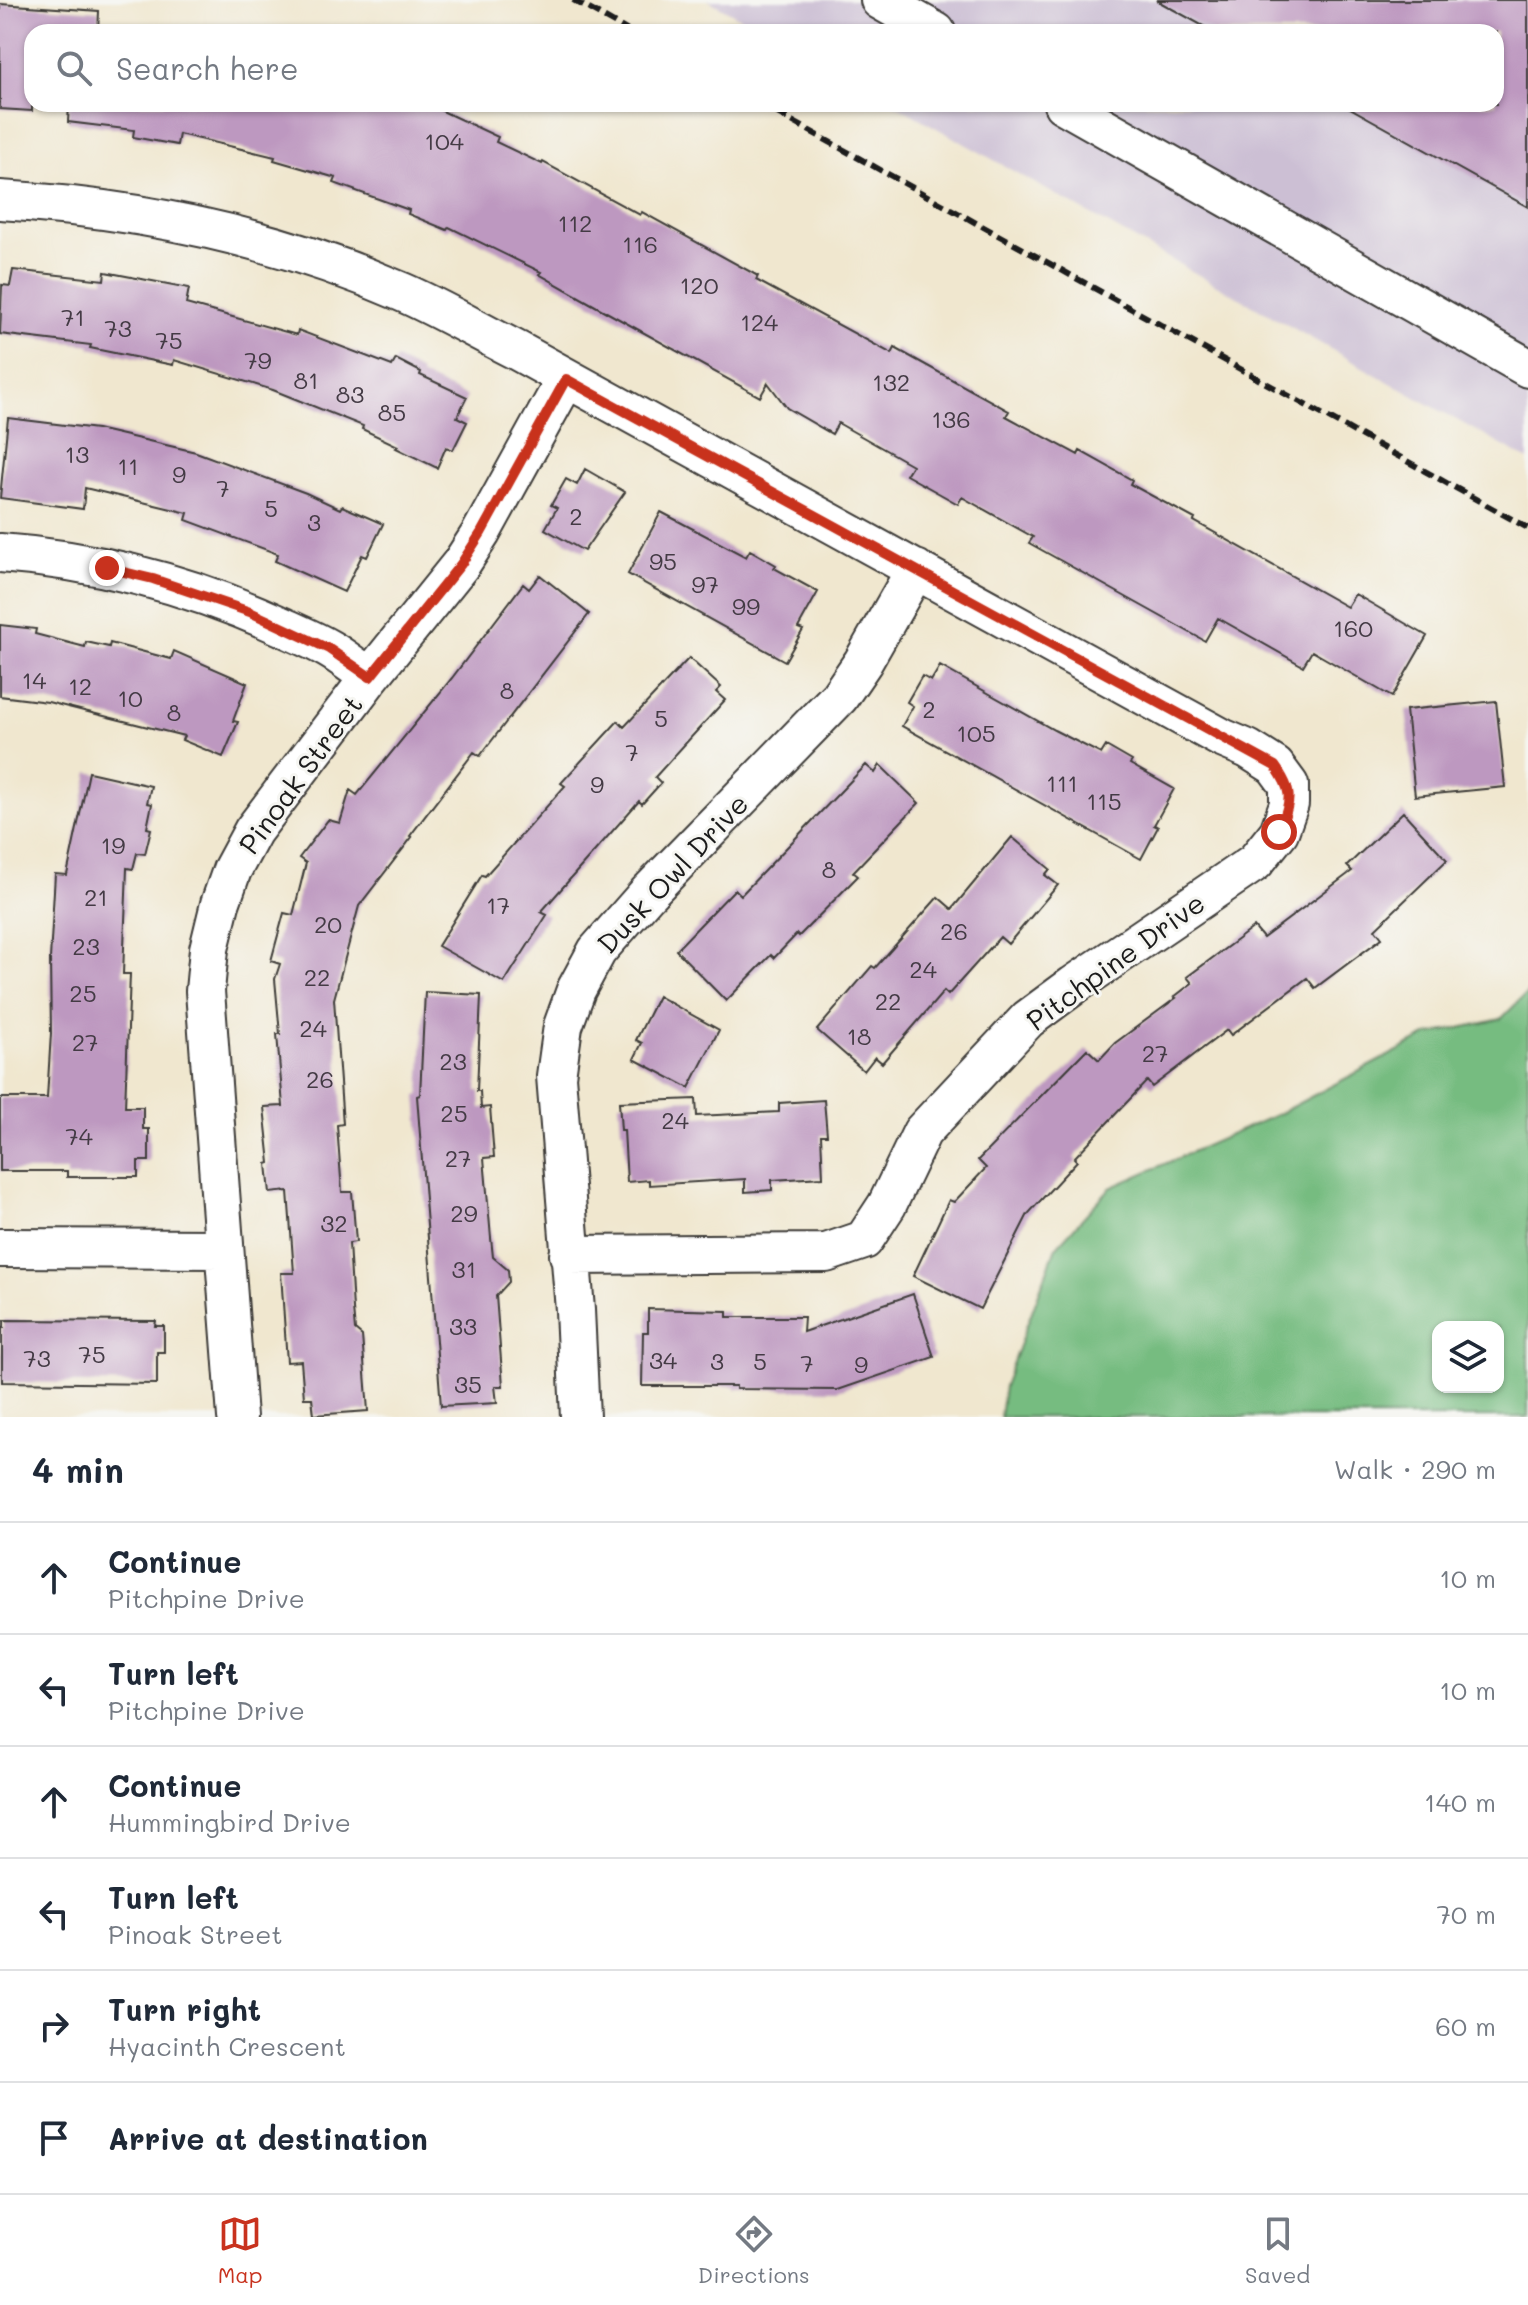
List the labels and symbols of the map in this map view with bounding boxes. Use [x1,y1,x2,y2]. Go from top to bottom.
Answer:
house number: 104 [424,125,464,156]
house number: 112 [558,207,592,238]
house number: 116 [622,228,658,259]
house number: 120 [680,269,719,300]
house number: 71 [61,301,85,332]
house number: 124 [740,306,778,337]
house number: 73 [104,312,132,343]
house number: 75 [155,324,183,355]
house number: 79 [244,344,272,375]
house number: 81 [293,364,319,395]
house number: 132 [872,366,910,397]
house number: 83 [336,378,364,409]
house number: 85 [378,396,406,427]
house number: 136 [931,403,971,434]
house number: 13 [65,438,89,469]
house number: 11 [117,450,139,481]
house number: 9 [172,458,186,489]
house number: 7 [216,472,230,503]
house number: 5 [264,492,278,523]
house number: 2 [569,500,583,531]
house number: 3 [307,506,321,537]
house number: 95 [649,545,677,576]
route end [89,550,125,586]
house number: 97 [691,568,719,599]
house number: 99 [732,590,760,621]
house number: 160 [1333,612,1373,643]
house number: 14 [22,664,46,695]
house number: 12 [68,670,92,701]
house number: 8 [500,674,514,705]
house number: 10 [117,682,143,713]
street label: Pinoak Street [230,687,370,861]
house number: 2 [922,693,936,724]
house number: 8 [167,696,181,727]
house number: 5 [654,702,668,733]
house number: 105 [956,717,996,748]
house number: 7 [625,736,639,767]
house number: 111 [1046,767,1078,798]
house number: 9 [590,768,604,799]
street label: Dusk Owl Drive [589,785,755,961]
house number: 115 [1086,785,1122,816]
route start [1261,814,1297,850]
house number: 19 [101,829,125,860]
house number: 8 [822,853,836,884]
house number: 21 [84,881,108,912]
street label: Pitchpine Drive [1019,884,1211,1038]
house number: 17 [486,889,510,920]
house number: 20 [314,908,342,939]
house number: 26 [940,915,968,946]
house number: 23 [72,930,100,961]
house number: 24 [909,953,937,984]
house number: 22 [304,961,330,992]
house number: 25 [69,977,97,1008]
house number: 22 [875,985,901,1016]
house number: 24 [299,1012,327,1043]
house number: 18 [846,1020,872,1051]
house number: 27 [72,1026,98,1057]
house number: 27 [1142,1037,1168,1068]
house number: 23 [439,1045,467,1076]
house number: 26 [306,1063,334,1094]
house number: 25 [440,1097,468,1128]
house number: 24 [661,1104,689,1135]
house number: 74 [65,1120,93,1151]
house number: 27 [445,1142,471,1173]
house number: 29 [450,1197,478,1228]
house number: 32 [320,1207,348,1238]
house number: 31 [452,1253,476,1284]
house number: 33 [449,1310,477,1341]
house number: 75 [78,1338,106,1369]
house number: 73 [23,1342,51,1373]
house number: 34 [649,1344,677,1375]
house number: 3 [710,1345,724,1376]
house number: 5 [753,1345,767,1376]
house number: 7 [800,1347,814,1378]
house number: 9 [854,1348,868,1379]
house number: 35 [454,1368,482,1399]

